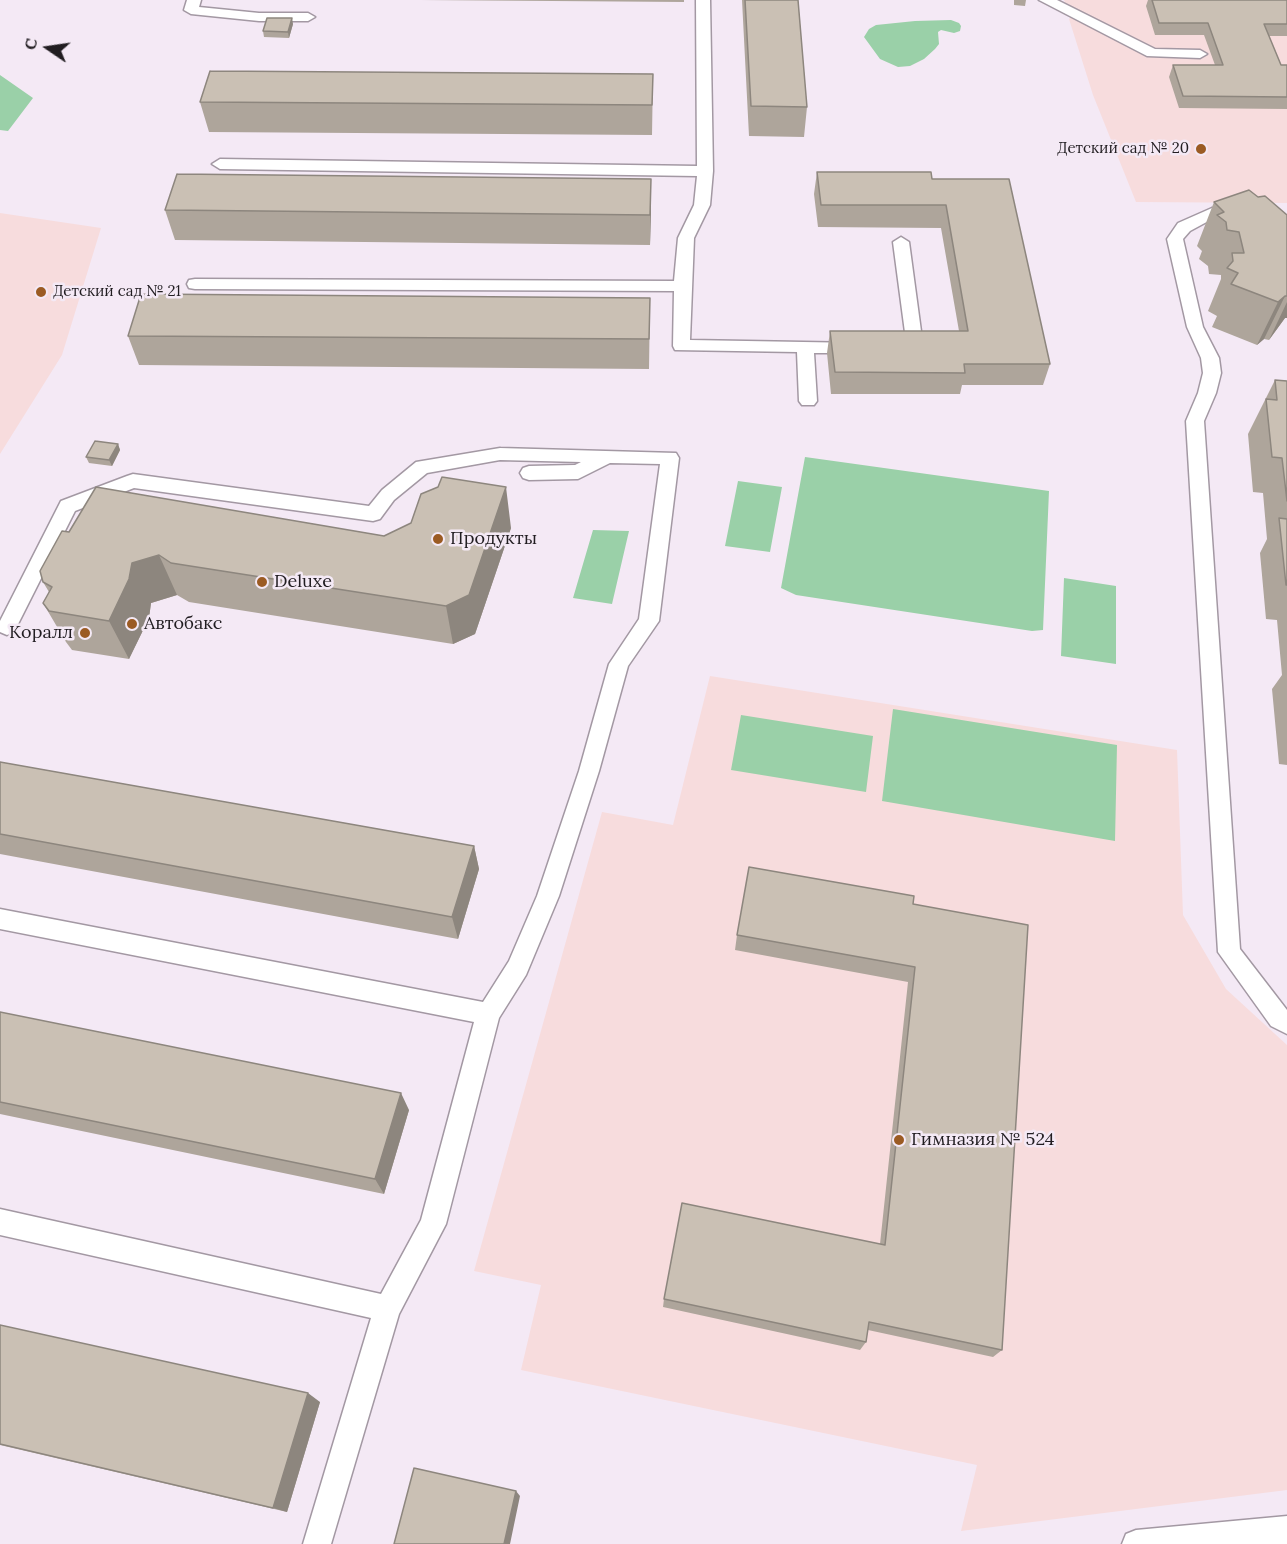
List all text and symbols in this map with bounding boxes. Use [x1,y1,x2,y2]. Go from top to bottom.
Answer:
north arrow [18,18,78,78]
text: С [19,36,41,52]
place label: Детский сад № 20 [1057,140,1189,158]
marker: Детский сад № 20 [1194,142,1208,156]
place label: Детский сад № 21 [53,283,181,301]
marker: Детский сад № 21 [34,285,48,299]
place label: Продукты [450,528,537,550]
marker: Продукты [431,532,445,546]
place label: Deluxe [274,571,332,593]
marker: Deluxe [255,575,269,589]
place label: Автобакс [144,613,222,635]
marker: Автобакс [125,617,139,631]
place label: Коралл [9,622,73,644]
marker: Коралл [78,626,92,640]
place label: Гимназия № 524 [911,1129,1054,1151]
marker: Гимназия № 524 [892,1133,906,1147]

